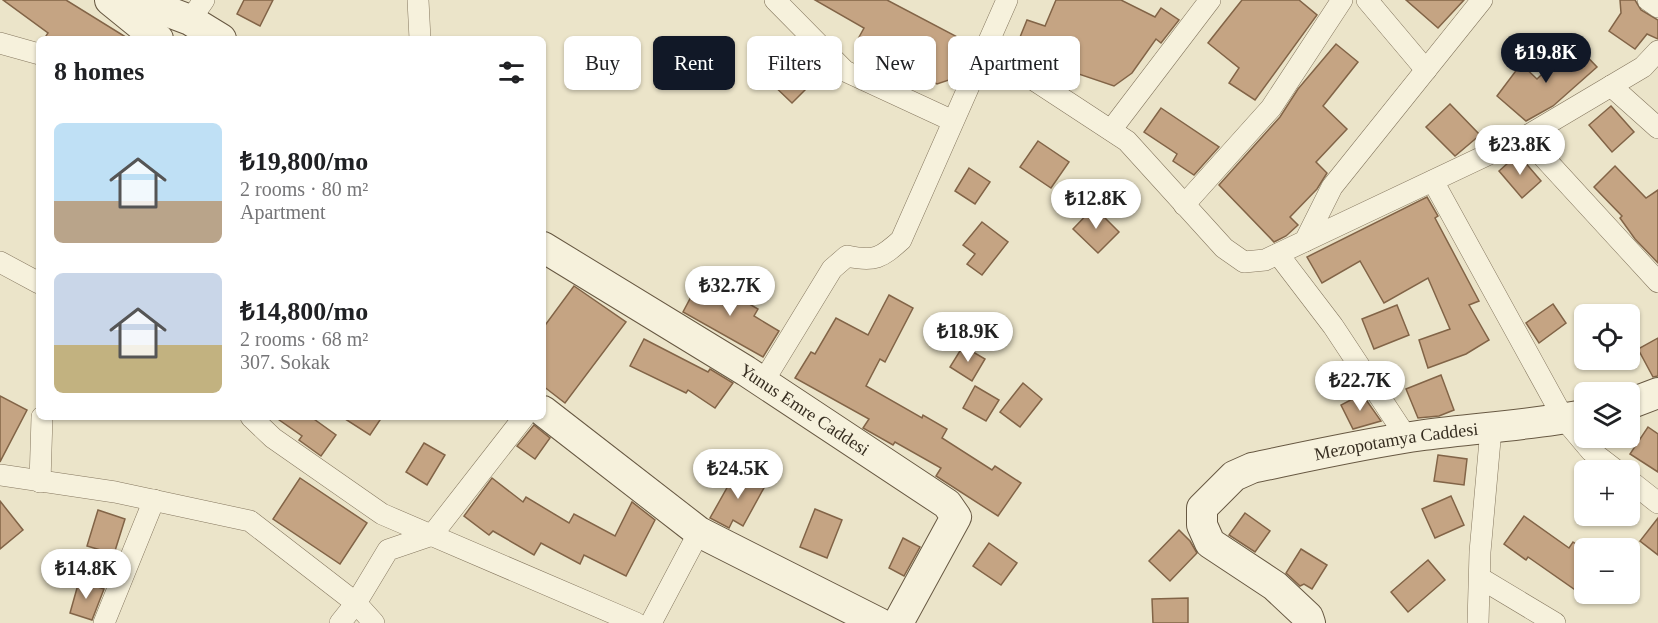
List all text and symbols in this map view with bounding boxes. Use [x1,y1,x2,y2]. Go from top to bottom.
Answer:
pin: ₺19.8K [1497,33,1595,84]
chip: Buy [564,36,641,90]
chip: Rent [653,36,735,90]
chip: Filters [747,36,842,90]
chip: New [854,36,936,90]
chip: Apartment [948,36,1080,90]
text: ₺19.8K [1515,41,1577,63]
icon: filters [495,56,528,89]
text: 8 homes [54,57,144,86]
pin: ₺23.8K [1471,125,1569,176]
text: ₺23.8K [1489,133,1551,155]
icon: home [102,147,174,219]
text: ₺19,800/mo [240,147,368,176]
text: 2 rooms · 80 m² [240,178,368,200]
pin: ₺12.8K [1047,179,1145,230]
text: ₺12.8K [1065,187,1127,209]
text: Apartment [240,201,326,223]
pin: ₺32.7K [681,266,779,317]
text: ₺32.7K [699,274,761,296]
icon: home [102,297,174,369]
text: ₺14,800/mo [240,297,368,326]
map controls [1574,304,1640,604]
button: locate [1574,304,1640,370]
pin: ₺18.9K [919,312,1017,363]
text: ₺18.9K [937,320,999,342]
text: 2 rooms · 68 m² [240,328,368,350]
text: 307. Sokak [240,351,330,373]
street label: Yunus Emre Caddesi [736,360,873,460]
pin: ₺22.7K [1311,361,1409,412]
text: ₺22.7K [1329,369,1391,391]
button: layers [1574,382,1640,448]
street label: Mezopotamya Caddesi [1313,419,1479,465]
pin: ₺24.5K [689,449,787,500]
text: ₺24.5K [707,457,769,479]
button: + [1574,460,1640,526]
button: − [1574,538,1640,604]
pin: ₺14.8K [37,549,135,600]
text: ₺14.8K [55,557,117,579]

